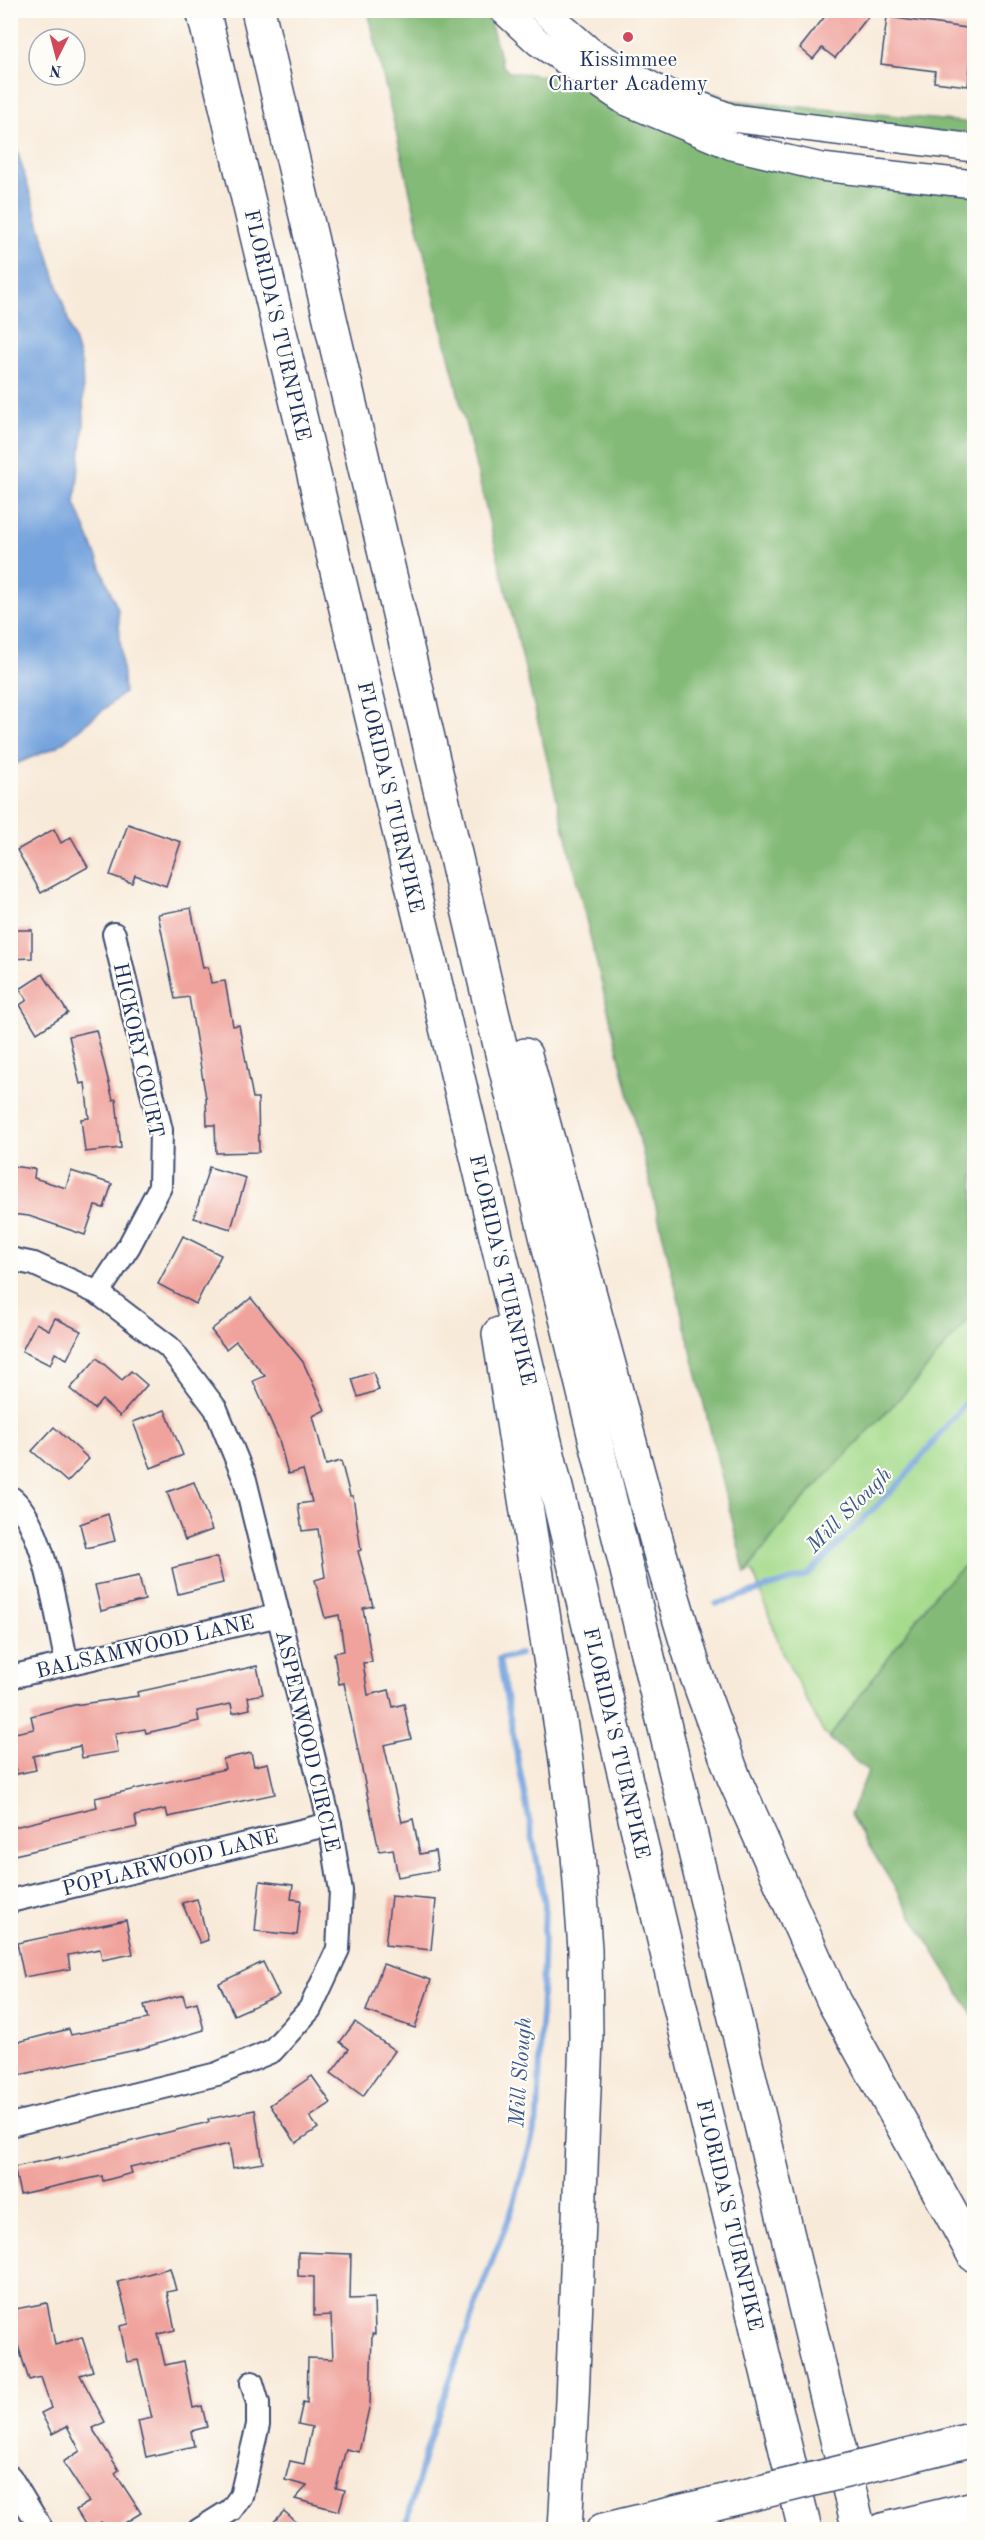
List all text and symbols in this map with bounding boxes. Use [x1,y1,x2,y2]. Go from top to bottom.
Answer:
north arrow [27,27,87,87]
marker: Kissimmee Charter Academy [621,30,635,44]
place label: Kissimmee Charter Academy [548,50,708,95]
text: N [48,61,63,79]
street label: FLORIDA'S TURNPIKE [240,208,313,443]
street label: FLORIDA'S TURNPIKE [353,680,426,915]
street label: HICKORY COURT [109,961,166,1140]
street label: FLORIDA'S TURNPIKE [465,1153,538,1388]
water label: Mill Slough [802,1464,896,1558]
street label: BALSAMWOOD LANE [34,1612,257,1683]
street label: FLORIDA'S TURNPIKE [579,1626,652,1861]
street label: ASPENWOOD CIRCLE [271,1628,342,1854]
street label: POPLARWOOD LANE [60,1826,281,1900]
water label: Mill Slough [506,2016,536,2129]
street label: FLORIDA'S TURNPIKE [692,2098,765,2333]

